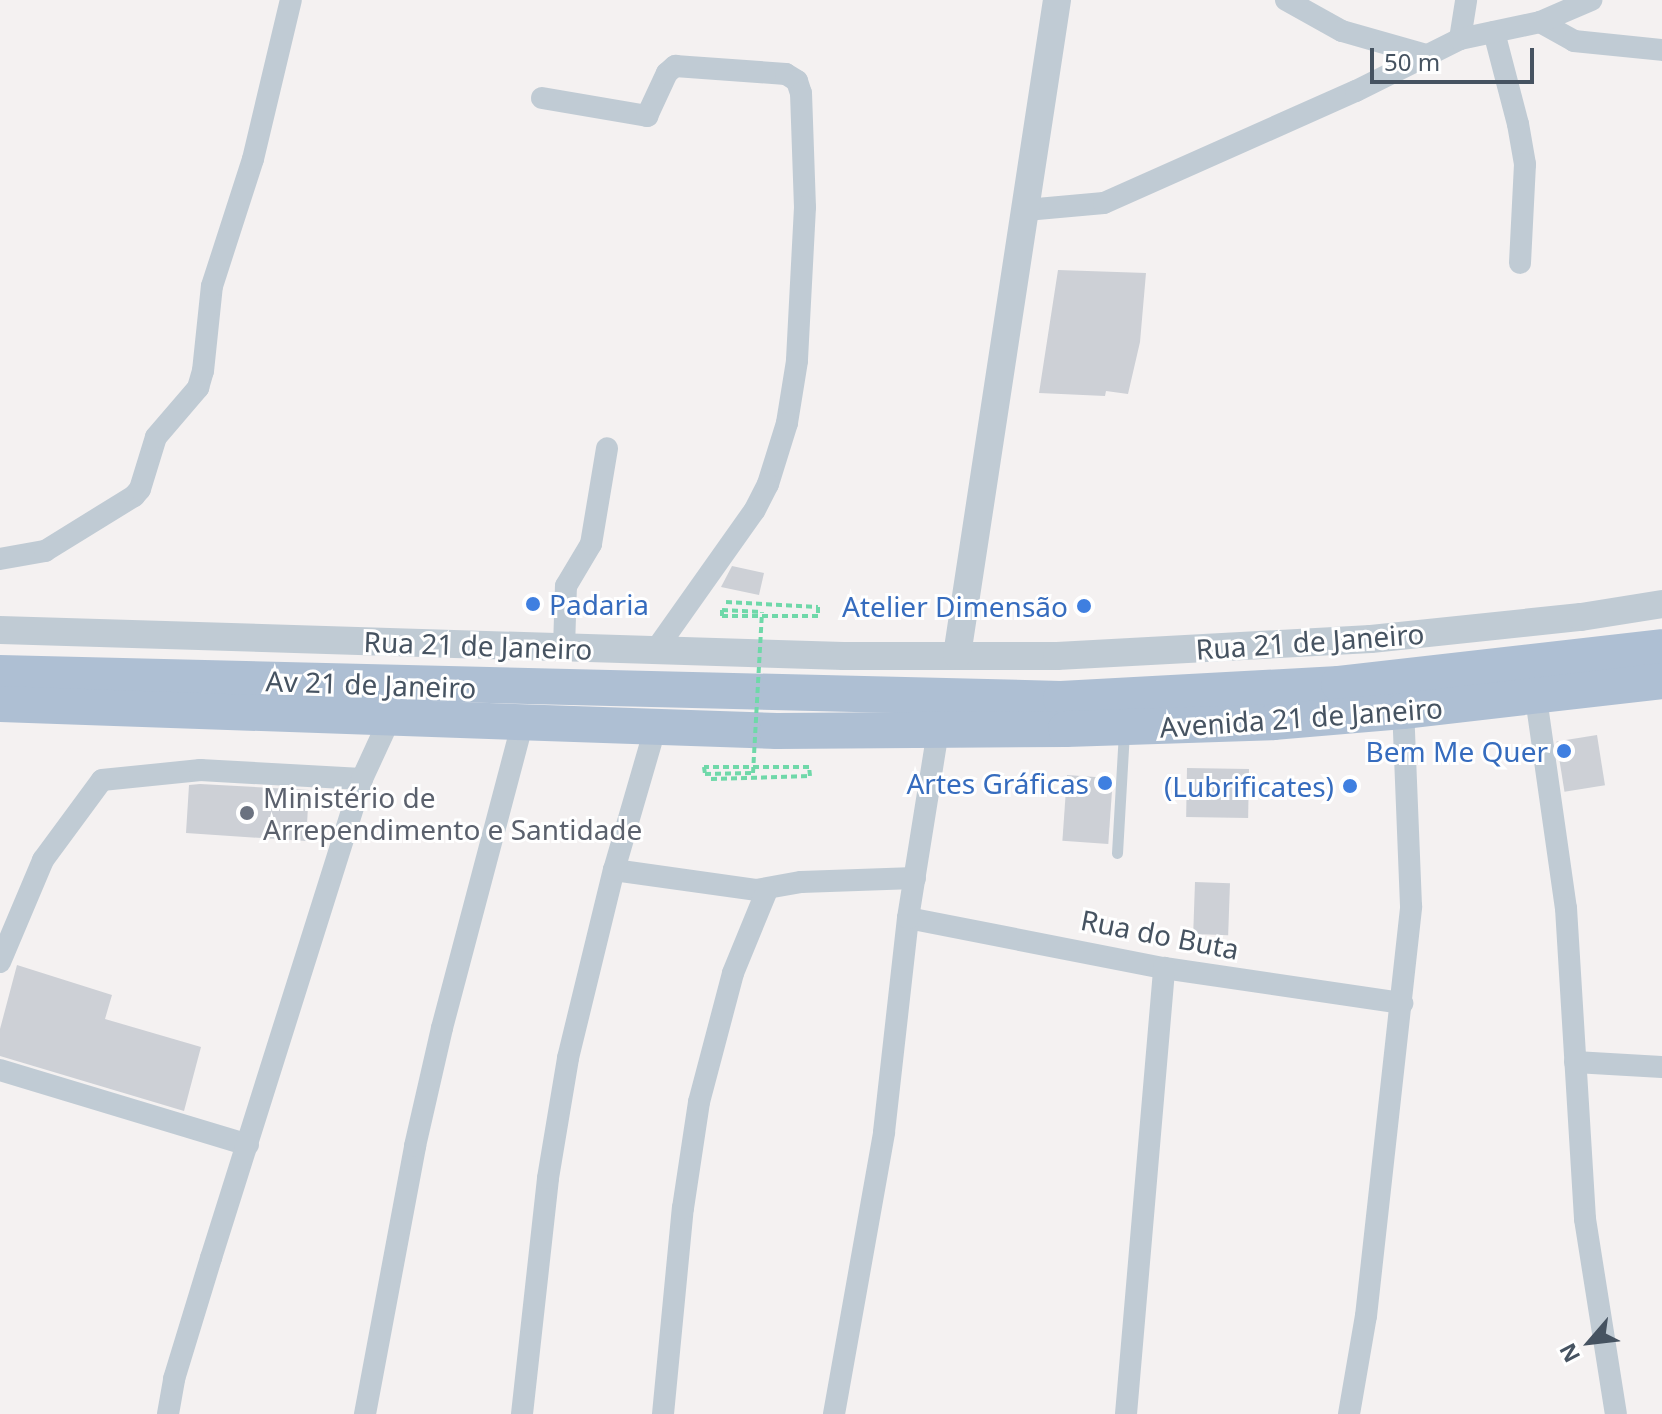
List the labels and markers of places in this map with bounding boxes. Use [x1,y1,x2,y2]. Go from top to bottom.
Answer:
place label: Padaria [549,587,649,621]
place label: Atelier Dimensão [842,589,1068,623]
marker: Padaria [524,595,542,613]
marker: Atelier Dimensão [1075,597,1093,615]
place label: Bem Me Quer [1366,734,1548,768]
marker: Bem Me Quer [1555,742,1573,760]
place label: Artes Gráficas [906,766,1089,800]
place label: (Lubrificates) [1164,769,1334,803]
marker: Artes Gráficas [1096,774,1114,792]
marker: (Lubrificates) [1341,777,1359,795]
place label: Ministério de Arrependimento e Santidade [263,780,642,846]
marker: Ministério de Arrependimento e Santidade [238,804,256,822]

